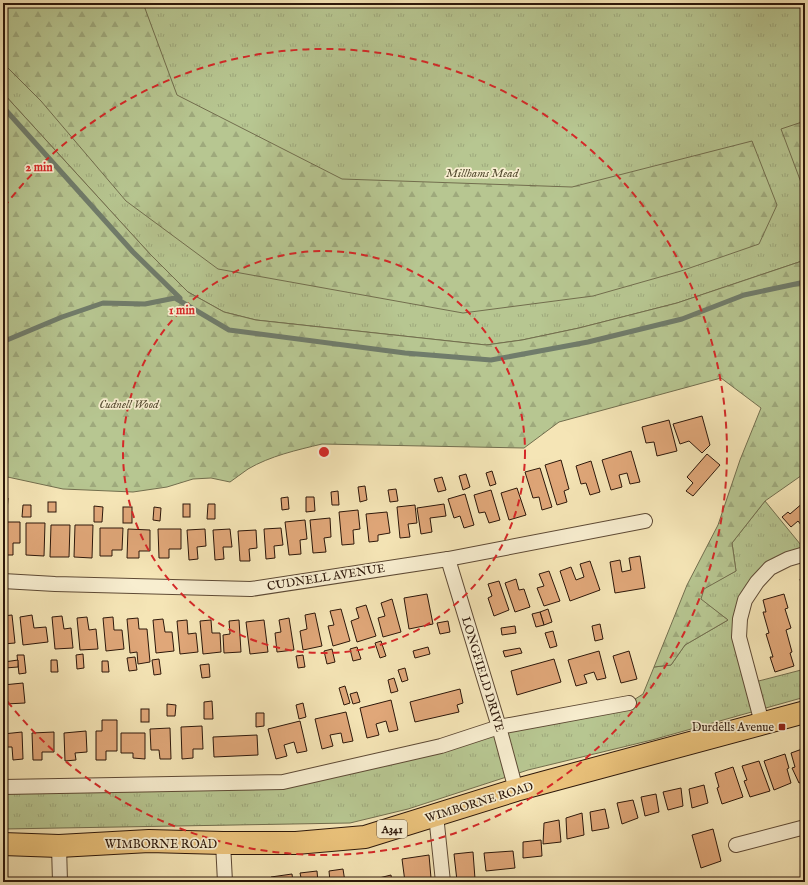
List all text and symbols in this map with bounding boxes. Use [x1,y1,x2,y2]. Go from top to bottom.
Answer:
text: 2 min [25,160,53,175]
park label: Millhams Mead [446,166,520,181]
text: 1 min [169,303,196,318]
park label: Cudnell Wood [99,397,160,412]
centre of rings [317,445,331,459]
street label: CUDNELL AVENUE [266,561,386,594]
street label: LONGFIELD DRIVE [458,615,507,734]
place label: Durdells Avenue [692,720,774,735]
marker: Durdells Avenue [777,722,787,732]
street label: WIMBORNE ROAD [423,779,535,826]
road number: A341 [377,820,407,838]
street label: WIMBORNE ROAD [105,837,218,852]

